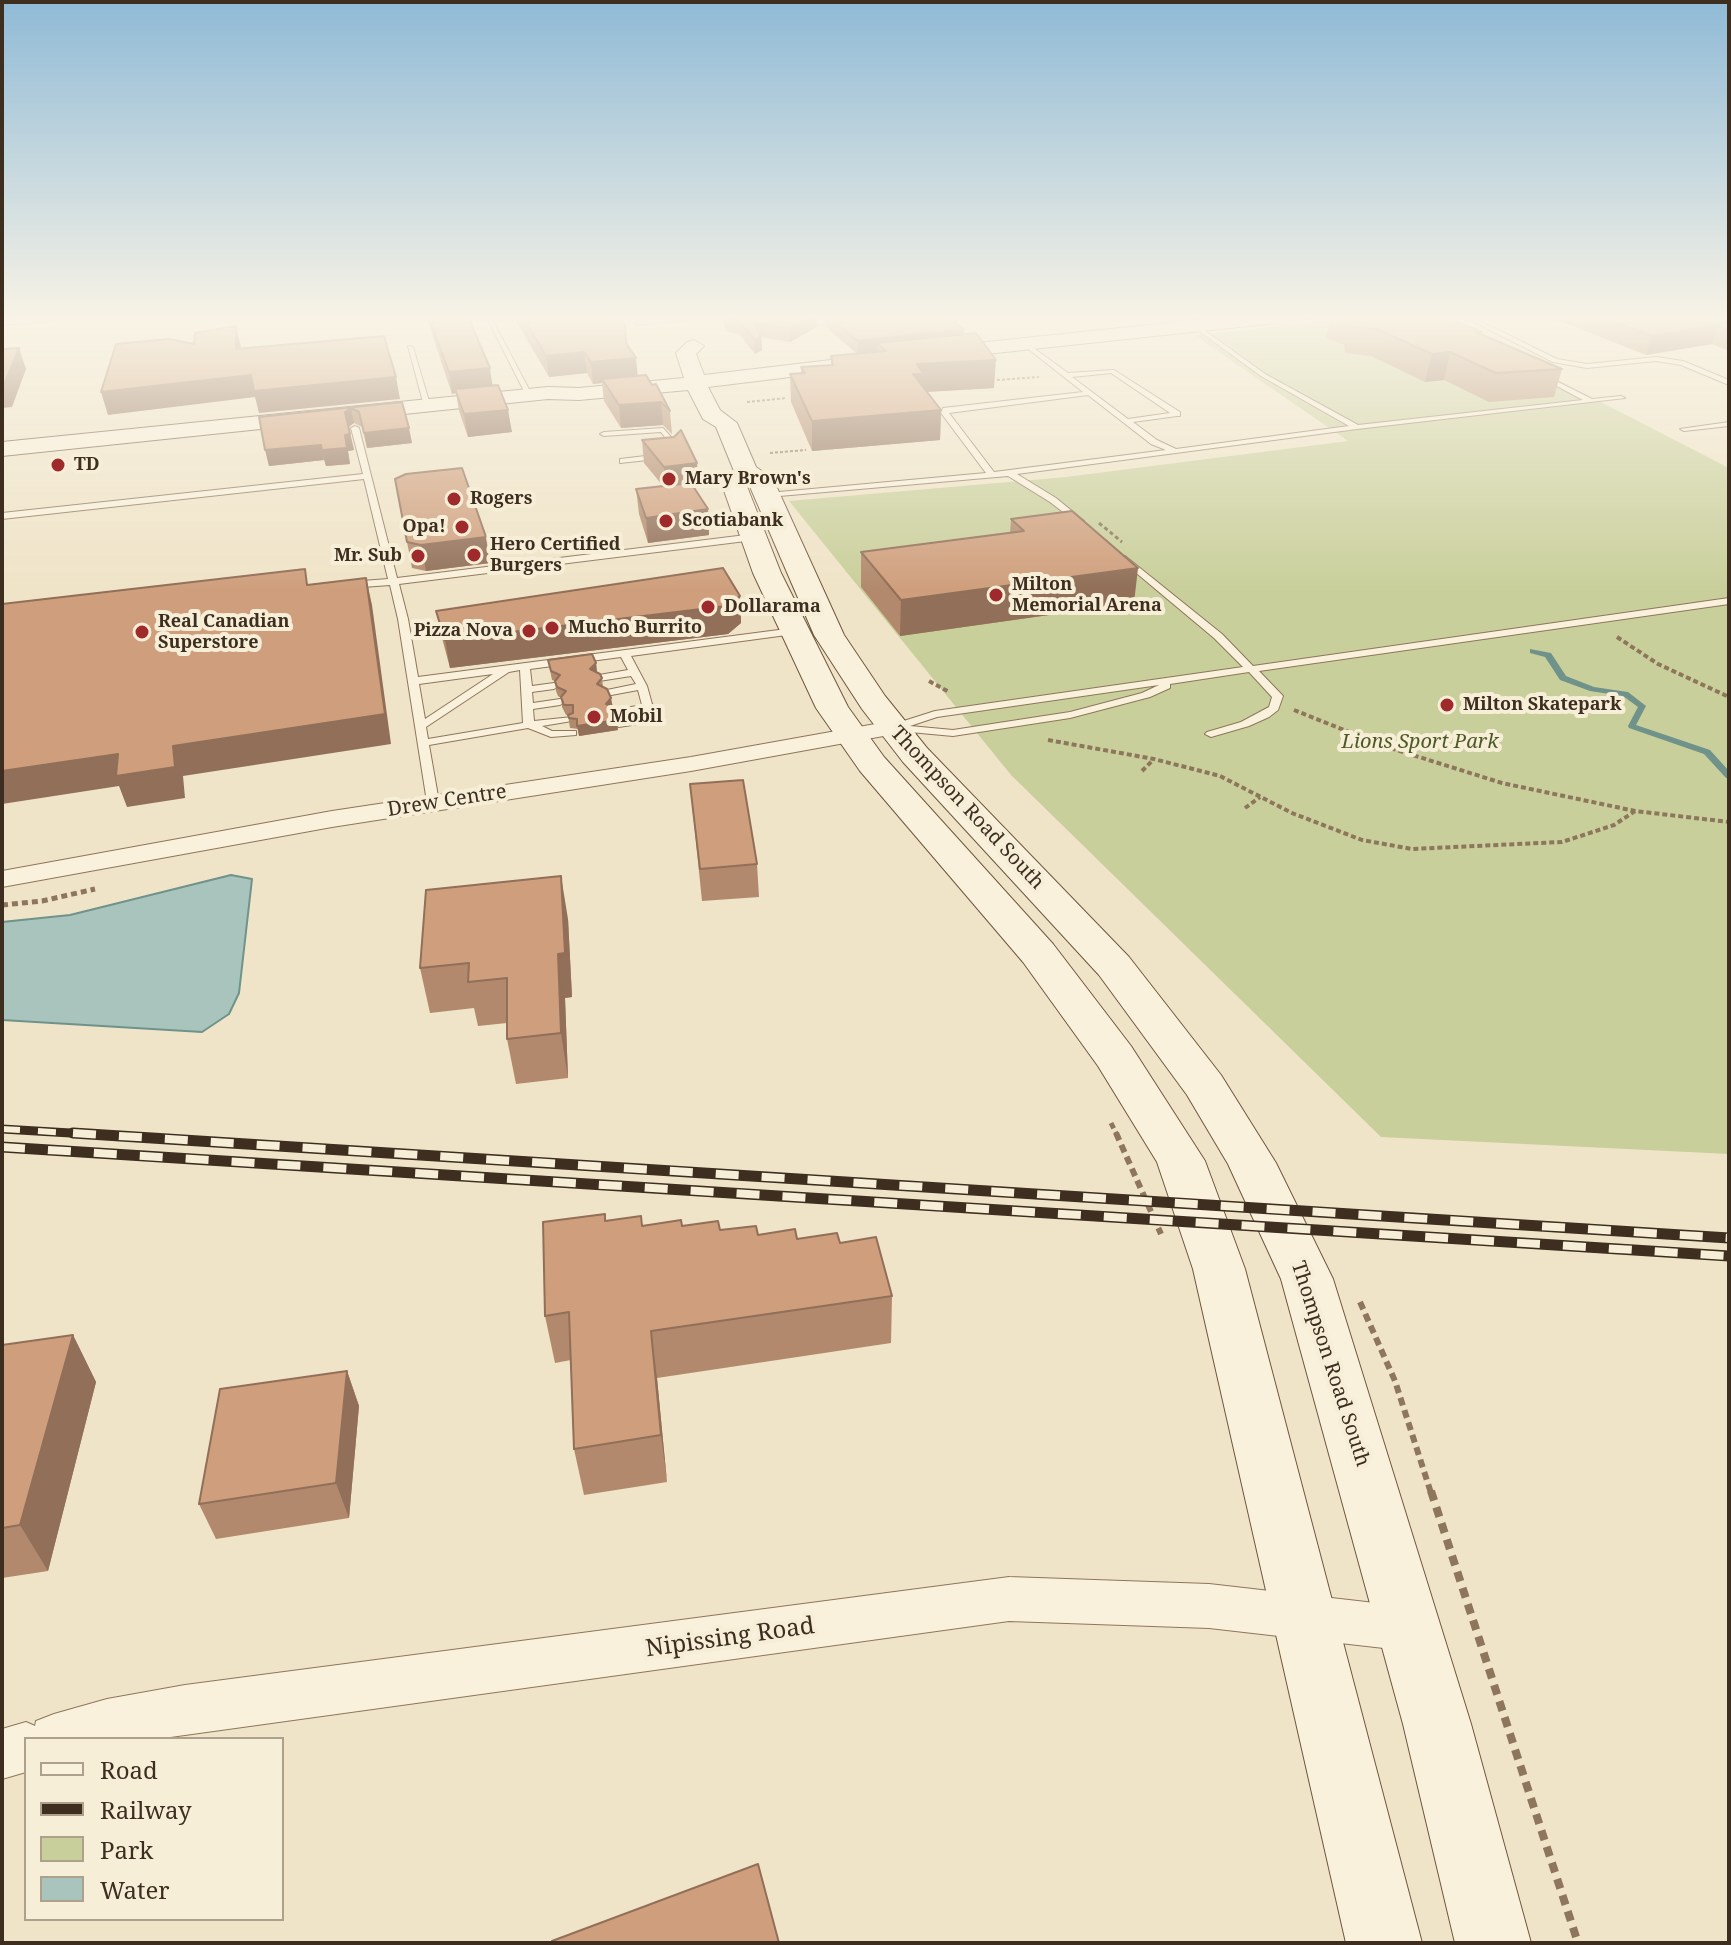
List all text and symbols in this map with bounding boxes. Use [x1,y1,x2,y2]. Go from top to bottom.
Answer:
place label: TD [74,454,100,476]
marker: TD [49,456,67,474]
place label: Mary Brown's [685,468,811,490]
marker: Mary Brown's [660,470,678,488]
place label: Rogers [470,488,532,510]
marker: Rogers [445,490,463,508]
place label: Scotiabank [682,510,783,532]
marker: Scotiabank [657,512,675,530]
place label: Opa! [403,516,446,538]
marker: Opa! [453,518,471,536]
place label: Hero Certified Burgers [490,534,620,576]
place label: Mr. Sub [334,545,402,567]
marker: Hero Certified Burgers [465,546,483,564]
marker: Mr. Sub [409,547,427,565]
place label: Milton Memorial Arena [1012,574,1162,616]
marker: Milton Memorial Arena [987,586,1005,604]
place label: Dollarama [724,596,821,618]
marker: Dollarama [699,598,717,616]
place label: Real Canadian Superstore [158,611,289,654]
place label: Mucho Burrito [568,617,702,639]
marker: Mucho Burrito [543,619,561,637]
place label: Pizza Nova [414,620,513,642]
marker: Pizza Nova [520,622,538,640]
marker: Real Canadian Superstore [133,623,151,641]
place label: Milton Skatepark [1463,694,1621,716]
marker: Milton Skatepark [1438,696,1456,714]
place label: Mobil [610,706,663,728]
marker: Mobil [585,708,603,726]
street label: Thompson Road South [885,721,1049,895]
park label: Lions Sport Park [1341,730,1499,754]
street label: Drew Centre [386,780,508,822]
street label: Thompson Road South [1285,1258,1375,1470]
street label: Nipissing Road [644,1612,816,1664]
legend [24,1737,284,1921]
text: Road [100,1753,158,1786]
text: Railway [100,1793,192,1826]
text: Park [100,1833,153,1866]
text: Water [100,1873,170,1906]

